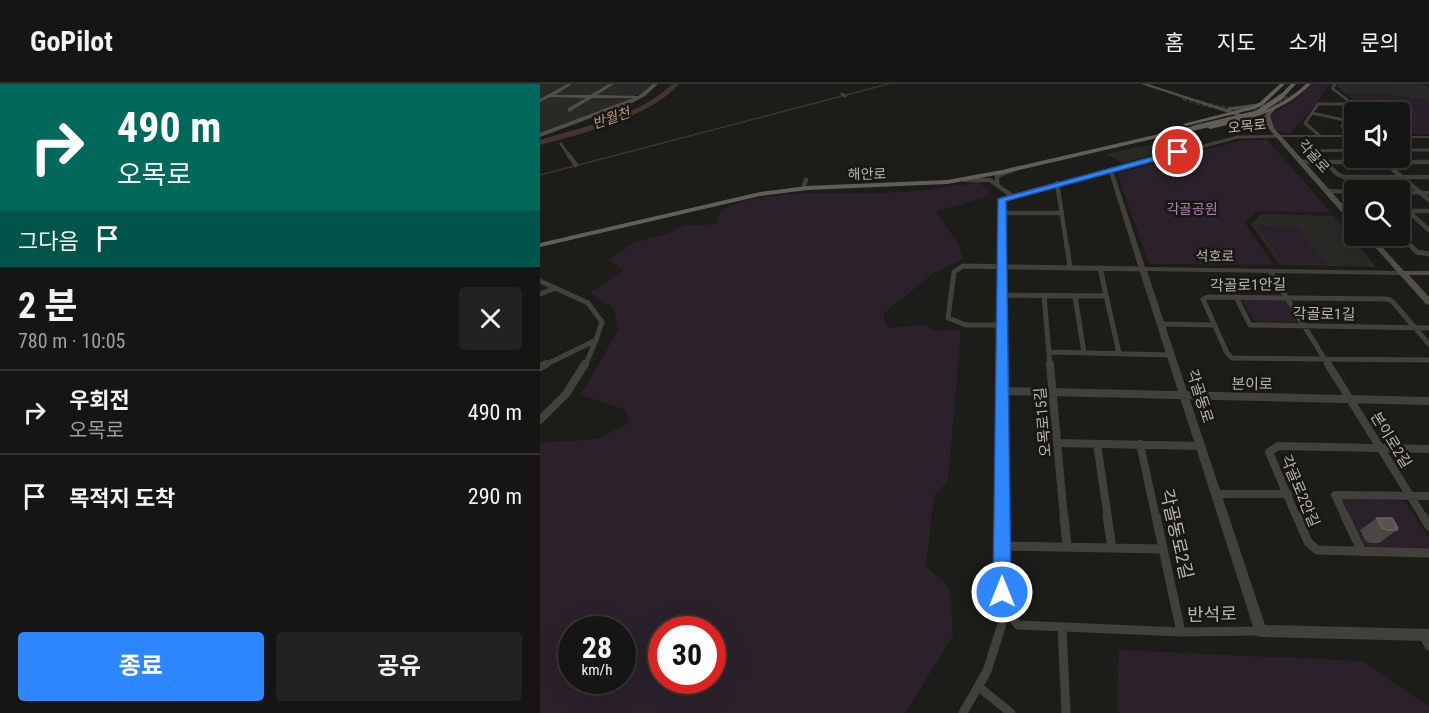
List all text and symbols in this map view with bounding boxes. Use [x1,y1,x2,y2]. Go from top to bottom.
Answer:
text: GoPilot [30,25,113,58]
text: 홈 [1165,31,1184,55]
text: 지도 [1217,31,1256,55]
text: 소개 [1289,31,1327,55]
text: 문의 [1360,31,1399,55]
map controls [1344,102,1410,246]
button: sound [1344,102,1410,168]
text: 490 m [117,103,222,152]
water label: 반월천 [590,104,633,132]
icon: right [18,108,96,186]
street label: 오목로 [1227,116,1267,136]
pin [1152,126,1203,177]
icon: arrive [1161,135,1194,168]
street label: 각골로 [1295,136,1333,176]
text: 오목로 [117,159,192,191]
street label: 해안로 [848,166,887,182]
button: search [1344,180,1410,246]
park label: 각골공원 [1166,201,1218,217]
icon: arrive [91,222,124,255]
text: 그다음 [18,229,79,254]
street label: 석호로 [1196,248,1235,264]
street label: 각골로1안길 [1210,275,1286,295]
text: 2 분 [18,285,78,327]
button: close [459,287,522,350]
street label: 각골로1길 [1293,304,1355,324]
text: 780 m · 10:05 [18,329,125,353]
street label: 각골동로 [1183,367,1217,425]
street label: 본이로 [1231,375,1273,393]
street label: 오목로15길 [1031,386,1055,458]
text: 우회전 [69,388,130,413]
icon: right [18,396,51,429]
text: 490 m [468,400,522,425]
street label: 본이로2길 [1367,409,1415,471]
text: 오목로 [69,418,124,442]
street label: 각골로2안길 [1277,452,1323,530]
icon: arrive [18,480,51,513]
text: 290 m [468,484,522,509]
text: 목적지 도착 [69,486,175,511]
street label: 각골동로2길 [1156,487,1198,581]
position arrow [970,560,1034,624]
street label: 반석로 [1187,603,1237,625]
speed limit sign: 30 [648,616,726,694]
text: 28 [582,630,612,665]
button: 종료 [18,632,264,701]
button: 공유 [276,632,522,701]
text: km/h [582,661,612,679]

